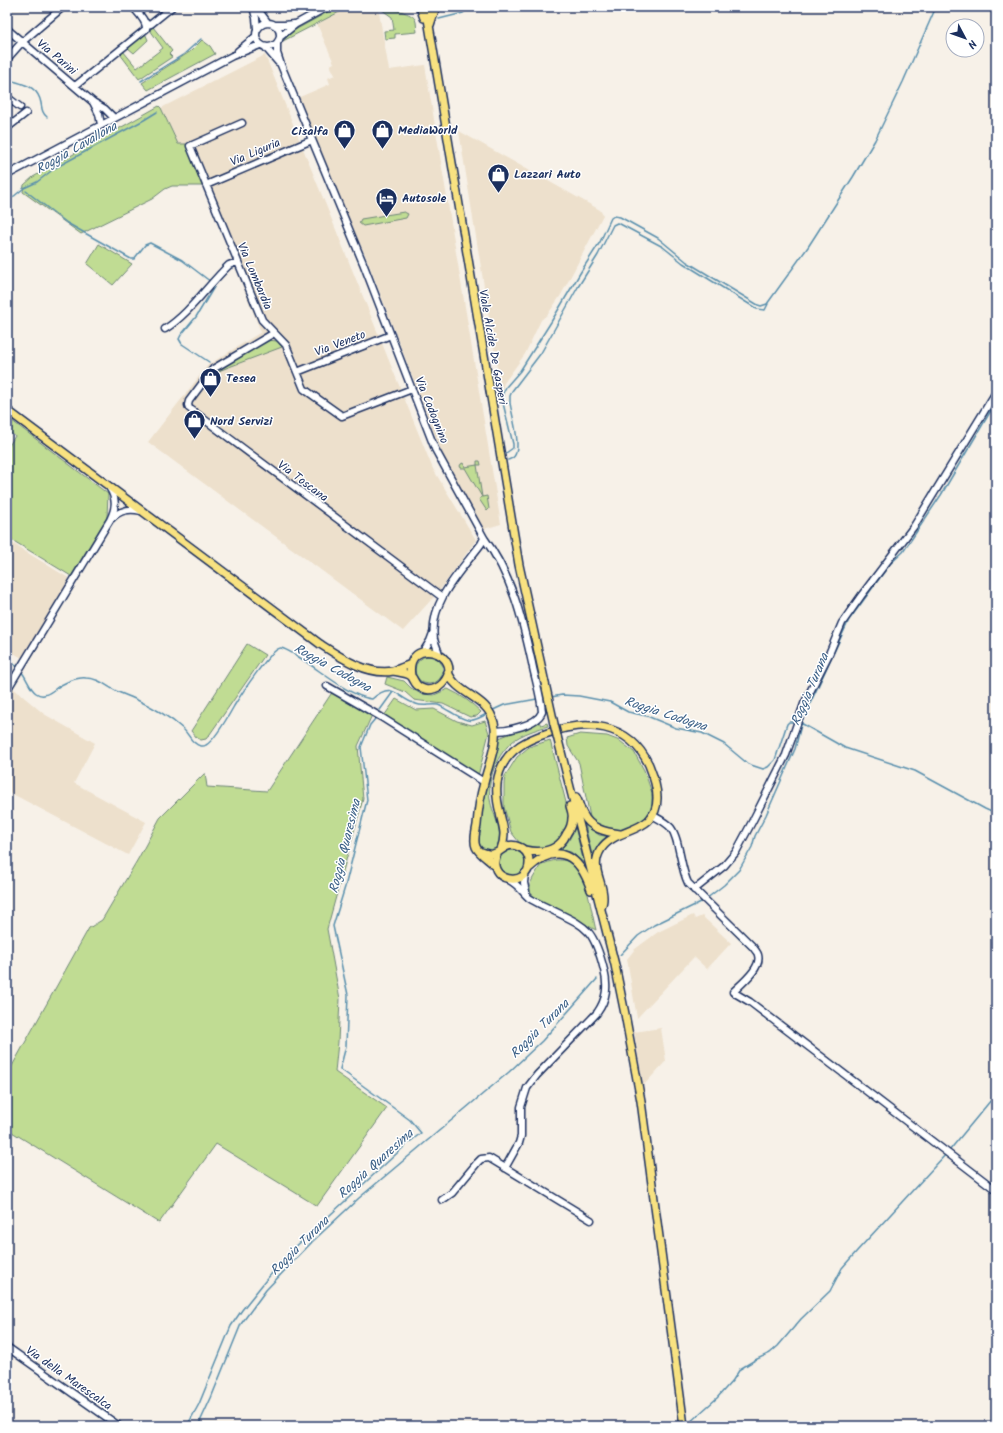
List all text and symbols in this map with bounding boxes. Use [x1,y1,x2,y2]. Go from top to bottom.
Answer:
north arrow [945,18,985,58]
street label: Via Parini [32,35,82,81]
text: N [963,35,981,52]
water label: Roggia Cavallona [32,116,122,180]
shop icon: MediaWorld [369,117,395,150]
shop icon: Cisalfa [331,118,357,151]
place label: MediaWorld [398,121,458,140]
place label: Cisalfa [291,122,328,141]
street label: Via Liguria [227,133,284,172]
shop icon: Lazzari Auto [486,161,512,194]
place label: Lazzari Auto [514,165,581,184]
hotel icon: Autosole [373,185,399,218]
place label: Autosole [402,189,447,208]
street label: Via Lombardia [232,240,277,313]
street label: Viale Alcide De Gasperi [473,288,512,407]
street label: Via Veneto [312,325,368,362]
shop icon: Tesea [198,365,224,398]
place label: Tesea [226,369,256,388]
street label: Via Codognino [410,374,454,446]
shop icon: Nord Servizi [181,408,207,441]
place label: Nord Servizi [210,412,273,431]
street label: Via Toscana [273,456,333,507]
water label: Roggia Codogna [290,638,376,699]
water label: Roggia Turana [786,649,835,729]
water label: Roggia Codogna [622,691,710,738]
water label: Roggia Quaresima [324,796,367,896]
water label: Roggia Turana [505,994,575,1064]
water label: Roggia Quaresima [333,1124,419,1204]
water label: Roggia Turana [265,1211,335,1281]
street label: Via della Marescalca [22,1341,116,1416]

